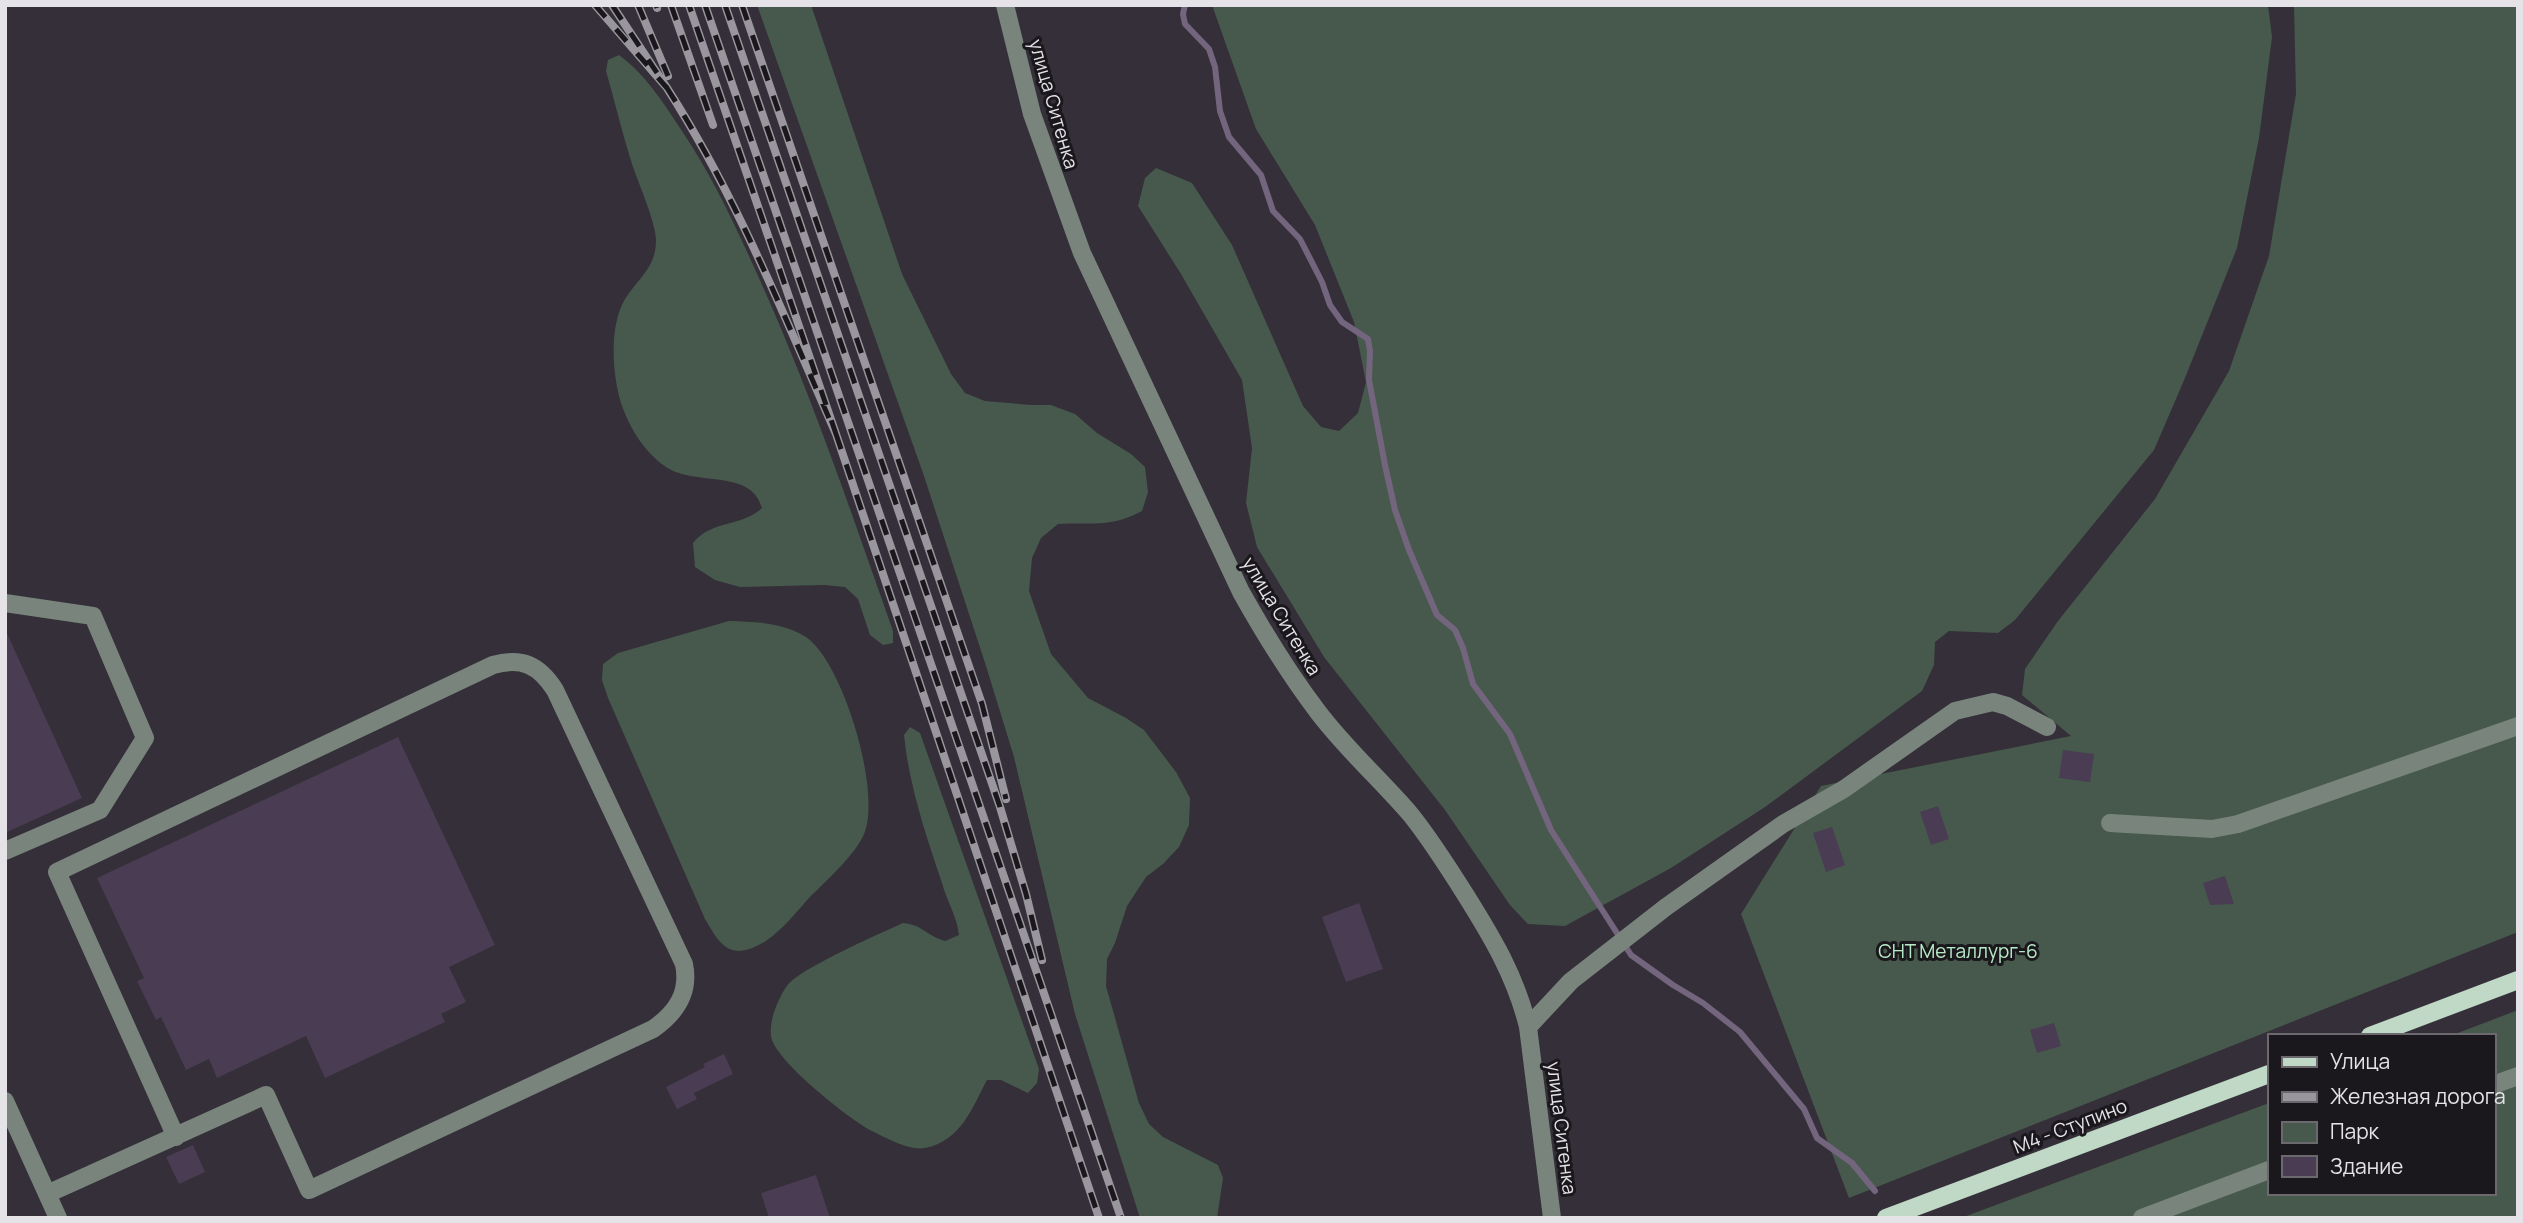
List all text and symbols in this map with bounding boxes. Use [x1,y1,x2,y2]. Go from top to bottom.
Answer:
street label: улица Ситенка [1023,36,1085,172]
street label: улица Ситенка [1236,552,1328,680]
park label: СНТ Металлург-6 [1878,938,2038,964]
legend [2268,1034,2495,1195]
text: Улица [2330,1047,2390,1075]
street label: улица Ситенка [1541,1060,1583,1196]
text: Железная дорога [2330,1082,2506,1110]
street label: М4 - Ступино [2009,1092,2131,1160]
text: Парк [2330,1117,2380,1145]
text: Здание [2330,1152,2403,1180]

